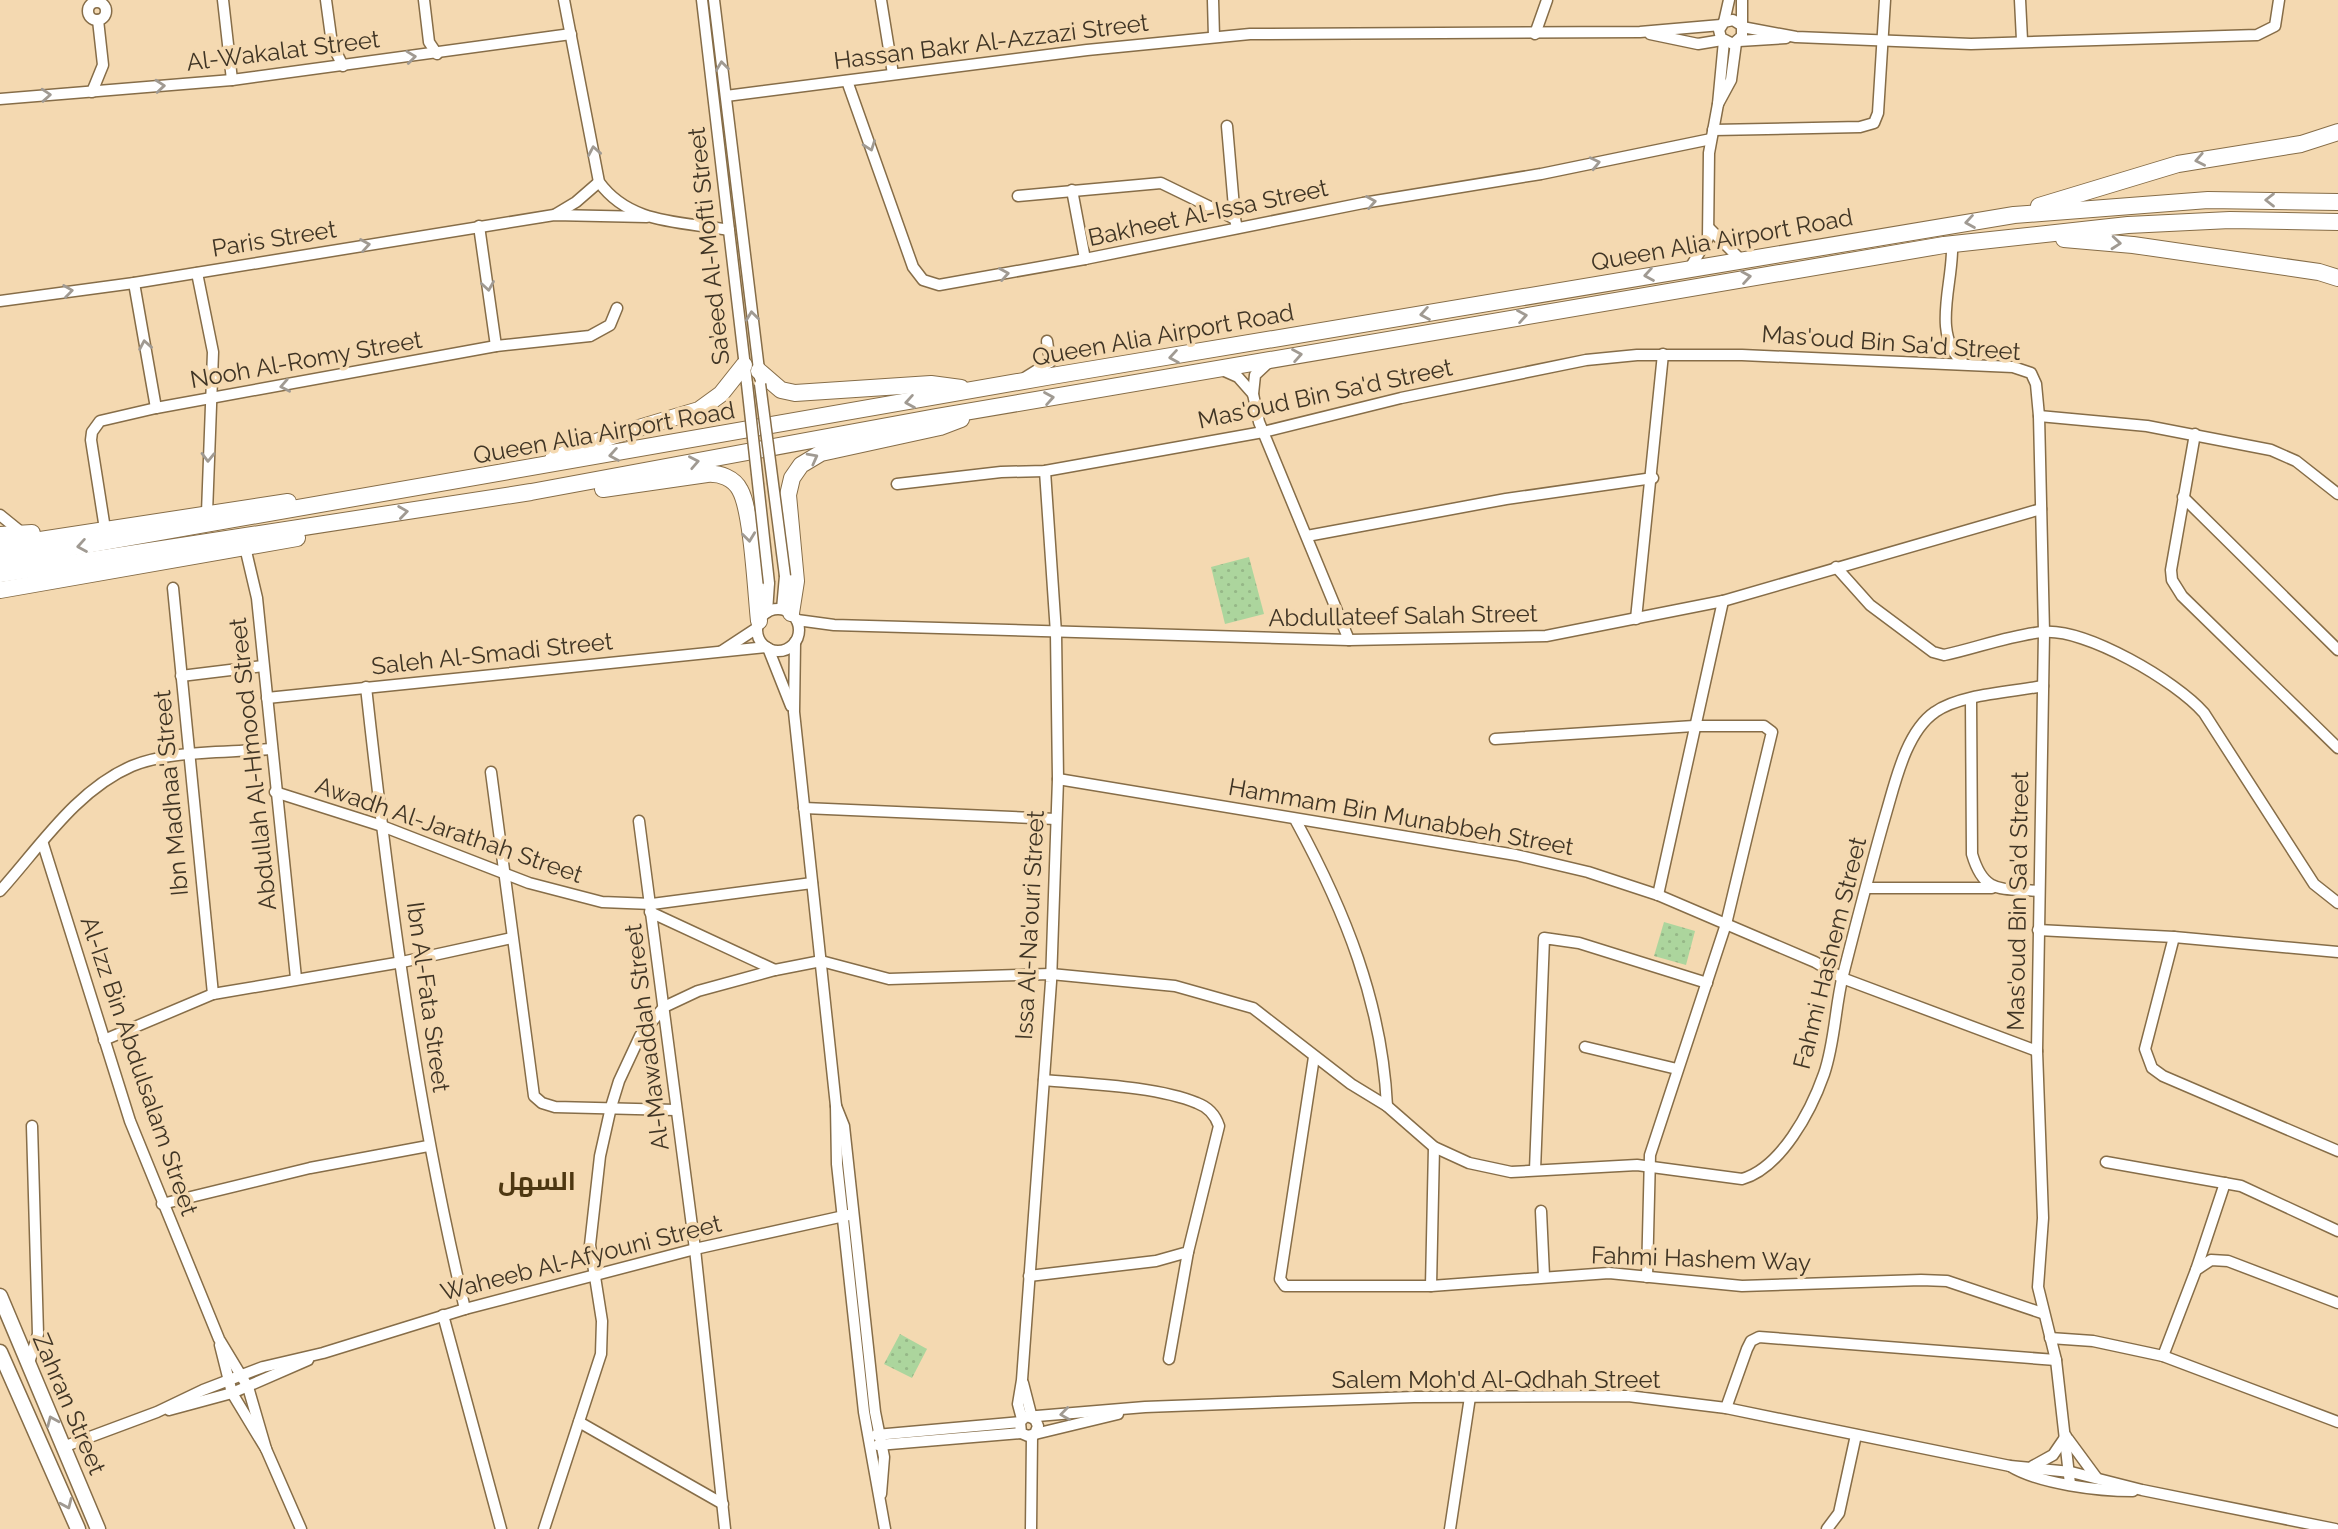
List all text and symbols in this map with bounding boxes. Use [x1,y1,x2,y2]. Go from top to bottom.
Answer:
street label: Hassan Bakr Al-Azzazi Street [832,8,1150,75]
street label: Al-Wakalat Street [185,24,381,77]
one-way arrow [405,50,417,65]
one-way arrow [714,60,729,72]
one-way arrow [155,79,166,94]
one-way arrow [41,88,52,103]
street label: Sa’eed Al-Mofti Street [682,126,735,366]
one-way arrow [862,139,876,151]
one-way arrow [587,145,602,157]
one-way arrow [2194,152,2206,167]
one-way arrow [1589,156,1601,171]
street label: Bakheet Al-Issa Street [1085,173,1330,252]
one-way arrow [2264,192,2275,208]
one-way arrow [1365,195,1377,210]
street label: Queen Alia Airport Road [1589,202,1855,277]
street label: Paris Street [210,214,338,263]
one-way arrow [1964,214,1976,229]
one-way arrow [2111,235,2122,250]
one-way arrow [359,238,371,253]
one-way arrow [1643,267,1655,282]
one-way arrow [997,268,1009,283]
one-way arrow [1740,270,1752,285]
one-way arrow [480,280,495,292]
one-way arrow [62,284,73,299]
street label: Queen Alia Airport Road [1030,297,1296,372]
one-way arrow [1419,306,1431,321]
one-way arrow [1516,309,1527,324]
one-way arrow [745,311,760,322]
street label: Mas'oud Bin Sa'd Street [1761,319,2022,366]
street label: Nooh Al-Romy Street [188,325,424,394]
one-way arrow [138,339,153,351]
one-way arrow [1168,349,1180,364]
one-way arrow [1291,349,1303,364]
street label: Mas'oud Bin Sa'd Street [1195,352,1455,435]
one-way arrow [279,378,291,393]
one-way arrow [1043,391,1055,406]
one-way arrow [904,394,916,409]
street label: Queen Alia Airport Road [471,395,737,470]
one-way arrow [608,446,620,461]
one-way arrow [201,451,216,462]
one-way arrow [805,453,818,467]
one-way arrow [689,455,700,470]
one-way arrow [397,504,408,519]
one-way arrow [742,531,757,543]
one-way arrow [76,538,88,553]
street label: Abdullateef Salah Street [1268,599,1538,632]
street label: Abdullah Al-Hmood Street [223,616,282,912]
street label: Saleh Al-Smadi Street [370,626,614,681]
street label: Ibn Madhaa' Street [147,689,194,897]
street label: Awadh Al-Jarathah Street [312,770,587,889]
street label: Mas'oud Bin Sa'd Street [2001,771,2034,1031]
street label: Hammam Bin Munabbeh Street [1226,772,1576,861]
street label: Issa Al-Na'ouri Street [1009,809,1050,1041]
street label: Fahmi Hashem Street [1787,834,1872,1072]
street label: Ibn Al-Fata Street [401,900,456,1094]
street label: Al-Izz Bin Abdulsalam Street [75,912,204,1219]
street label: Al-Mawaddah Street [618,922,675,1152]
district label: السهل [498,1166,576,1197]
street label: Waheeb Al-Afyouni Street [437,1209,724,1306]
street label: Fahmi Hashem Way [1590,1240,1812,1277]
street label: Zahran Street [27,1329,112,1479]
street label: Salem Moh'd Al-Qdhah Street [1332,1365,1660,1394]
one-way arrow [1059,1407,1071,1422]
one-way arrow [46,1416,60,1428]
one-way arrow [59,1497,73,1509]

